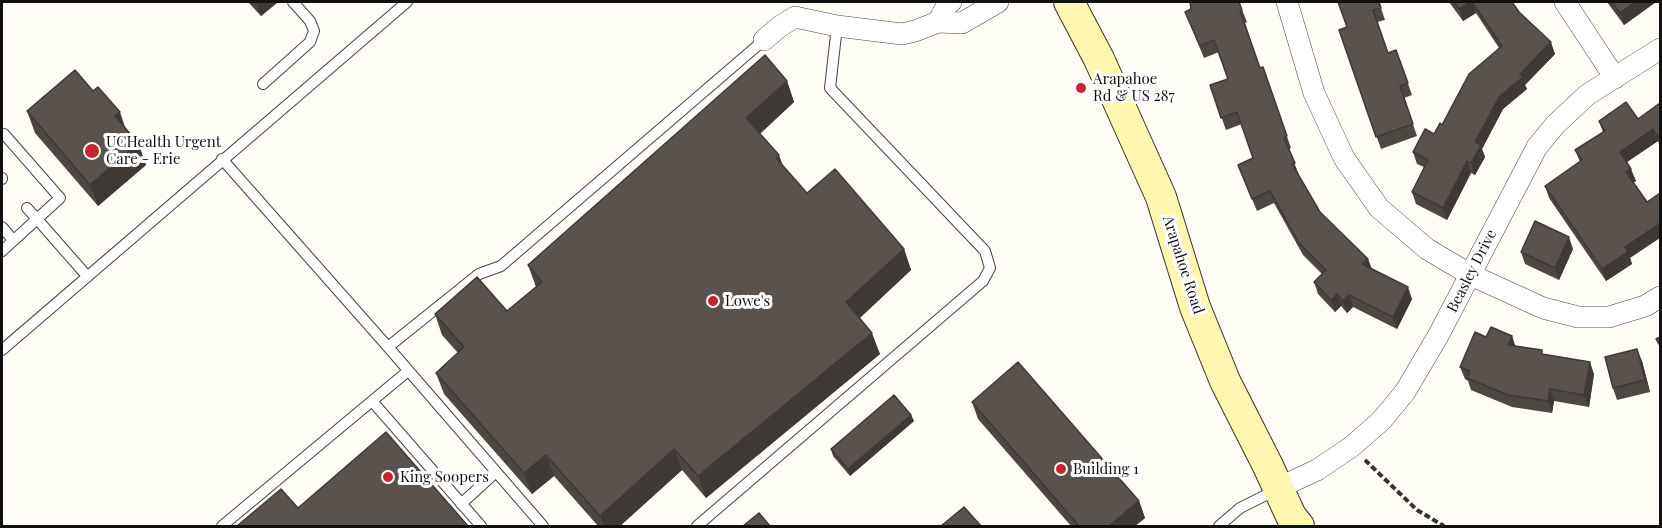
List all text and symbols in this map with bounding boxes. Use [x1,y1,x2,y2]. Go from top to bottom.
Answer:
place label: Arapahoe Rd & US 287 [1093,70,1175,105]
marker: Arapahoe Rd & US 287 [1074,81,1088,95]
place label: UCHealth Urgent Care - Erie [106,133,221,168]
marker: UCHealth Urgent Care - Erie [83,142,101,160]
street label: Arapahoe Road [1159,214,1207,316]
street label: Beasley Drive [1443,227,1501,315]
place label: Lowe's [725,292,770,310]
marker: Lowe's [706,294,720,308]
place label: Building 1 [1073,460,1139,478]
marker: Building 1 [1054,462,1068,476]
place label: King Soopers [400,468,489,486]
marker: King Soopers [381,470,395,484]

